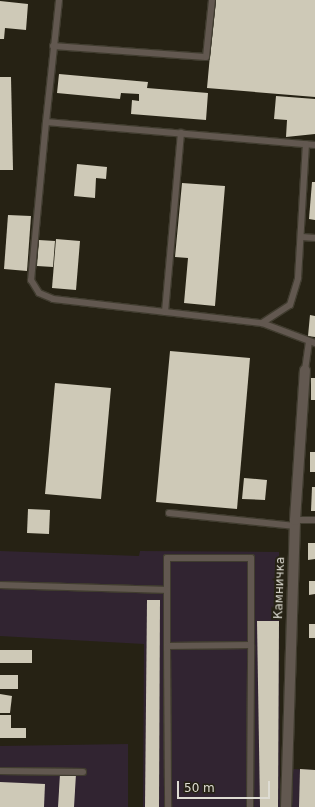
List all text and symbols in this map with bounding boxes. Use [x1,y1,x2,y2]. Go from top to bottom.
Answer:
street label: Камничка [272,557,288,619]
scale bar [179,773,272,799]
text: 50 m [184,781,215,795]

